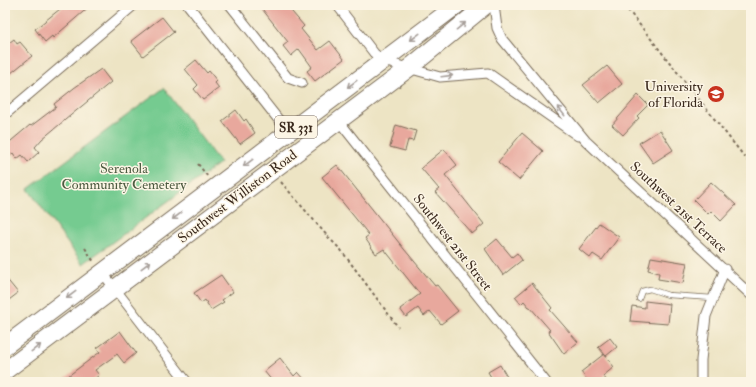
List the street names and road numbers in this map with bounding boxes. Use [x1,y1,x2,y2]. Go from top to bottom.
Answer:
road number: SR 331 [275,116,317,138]
street label: Southwest Williston Road [175,146,300,247]
street label: Southwest 21st Terrace [627,158,731,257]
street label: Southwest 21st Street [410,190,496,294]

